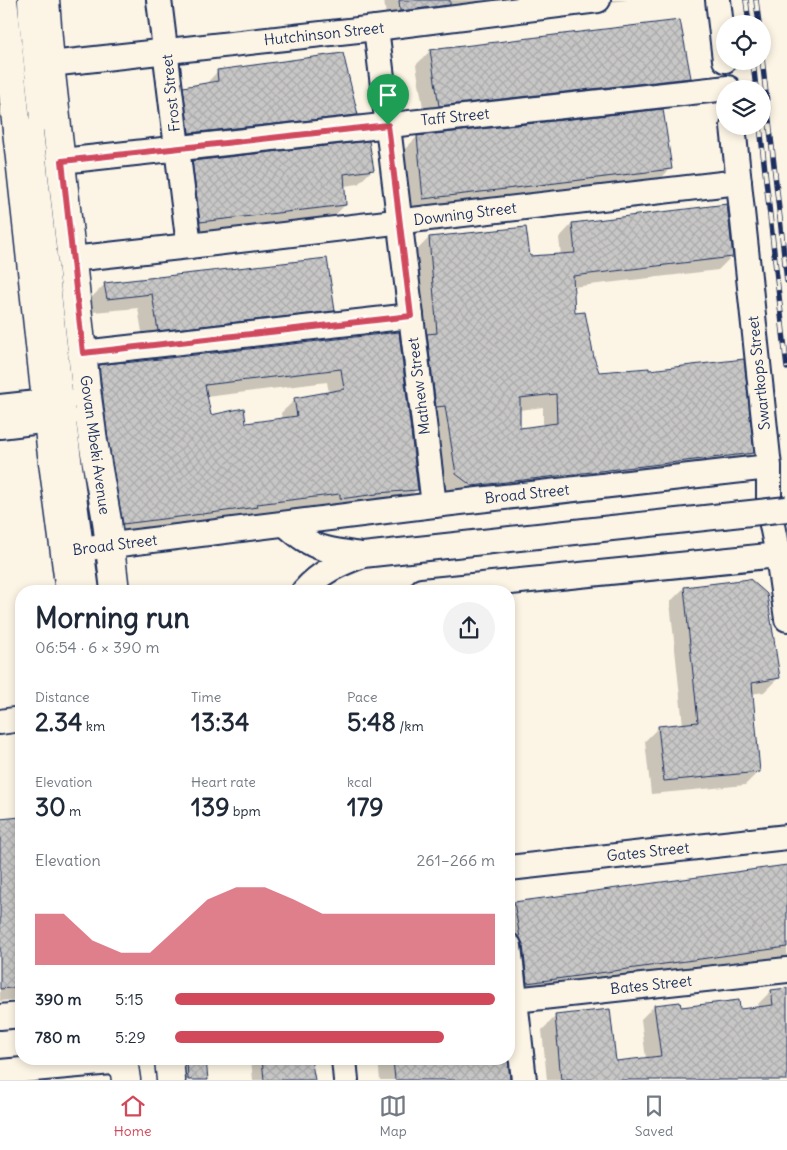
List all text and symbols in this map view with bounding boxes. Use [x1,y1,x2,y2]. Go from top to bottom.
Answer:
map controls [716,15,771,135]
button: locate [716,15,771,70]
street label: Hutchinson Street [263,18,385,49]
street label: Frost Street [157,53,184,133]
pin [367,74,409,125]
button: layers [716,80,771,135]
icon: arrive [374,81,402,109]
street label: Taff Street [420,103,490,130]
street label: Downing Street [412,198,517,229]
street label: Swartkops Street [743,315,774,431]
street label: Mathew Street [403,336,434,436]
street label: Govan Mbeki Avenue [76,374,115,516]
street label: Broad Street [484,480,570,507]
street label: Broad Street [72,530,158,559]
text: Morning run [35,600,190,636]
button: share [443,602,495,654]
text: 06:54 · 6 × 390 m [35,637,160,657]
text: Distance [35,688,90,706]
text: Time [191,688,221,706]
text: Pace [347,688,377,706]
text: 2.34 [35,706,83,738]
text: 13:34 [191,706,249,738]
text: 5:48 [347,706,396,738]
text: km [83,717,105,735]
text: /km [396,717,424,735]
text: Elevation [35,773,92,791]
text: Heart rate [191,773,256,791]
text: kcal [347,773,372,791]
text: 30 [35,791,66,823]
text: 139 [191,791,230,823]
text: 179 [347,791,384,823]
text: m [66,802,81,820]
text: bpm [230,802,261,820]
street label: Gates Street [606,838,690,865]
text: Elevation [35,850,101,870]
text: 261–266 m [416,850,495,870]
street label: Bates Street [609,971,693,998]
text: 390 m [35,989,82,1009]
text: 5:15 [115,989,143,1009]
text: 780 m [35,1027,80,1047]
text: 5:29 [115,1027,146,1047]
tab: Home [114,1092,152,1140]
tab: Map [379,1092,407,1140]
tab: Saved [635,1092,673,1140]

